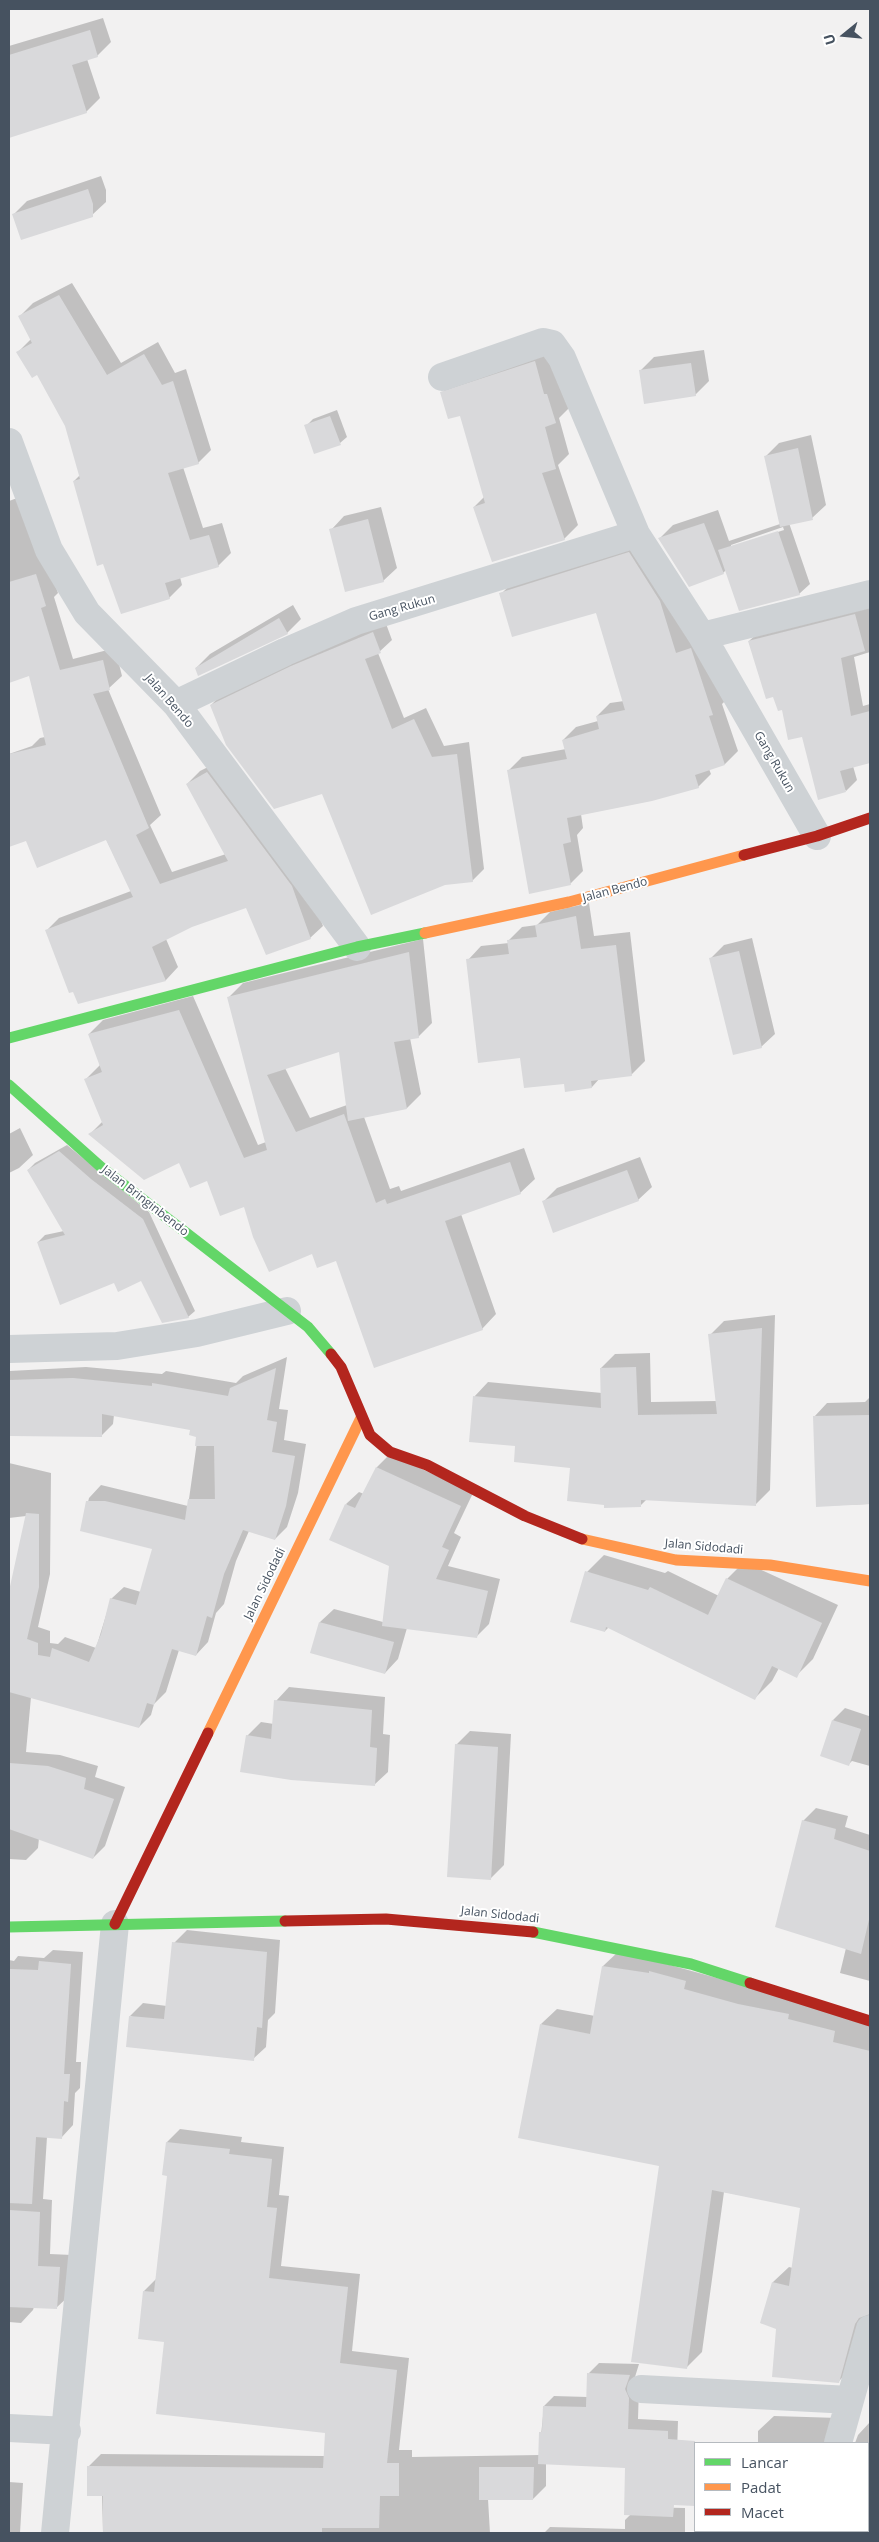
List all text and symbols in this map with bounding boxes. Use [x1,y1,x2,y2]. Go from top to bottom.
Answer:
north arrow [819,10,869,60]
text: U [819,32,840,47]
street label: Gang Rukun [367,592,437,624]
street label: Jalan Bendo [142,671,196,731]
street label: Gang Rukun [751,729,797,795]
street label: Jalan Bendo [581,874,649,906]
street label: Jalan Bringinbendo [99,1163,191,1239]
street label: Jalan Sidodadi [664,1536,744,1558]
street label: Jalan Sidodadi [241,1546,289,1622]
street label: Jalan Sidodadi [460,1904,540,1926]
legend [694,2442,869,2532]
text: Lancar [741,2452,788,2472]
text: Padat [741,2477,781,2497]
text: Macet [741,2502,784,2522]

